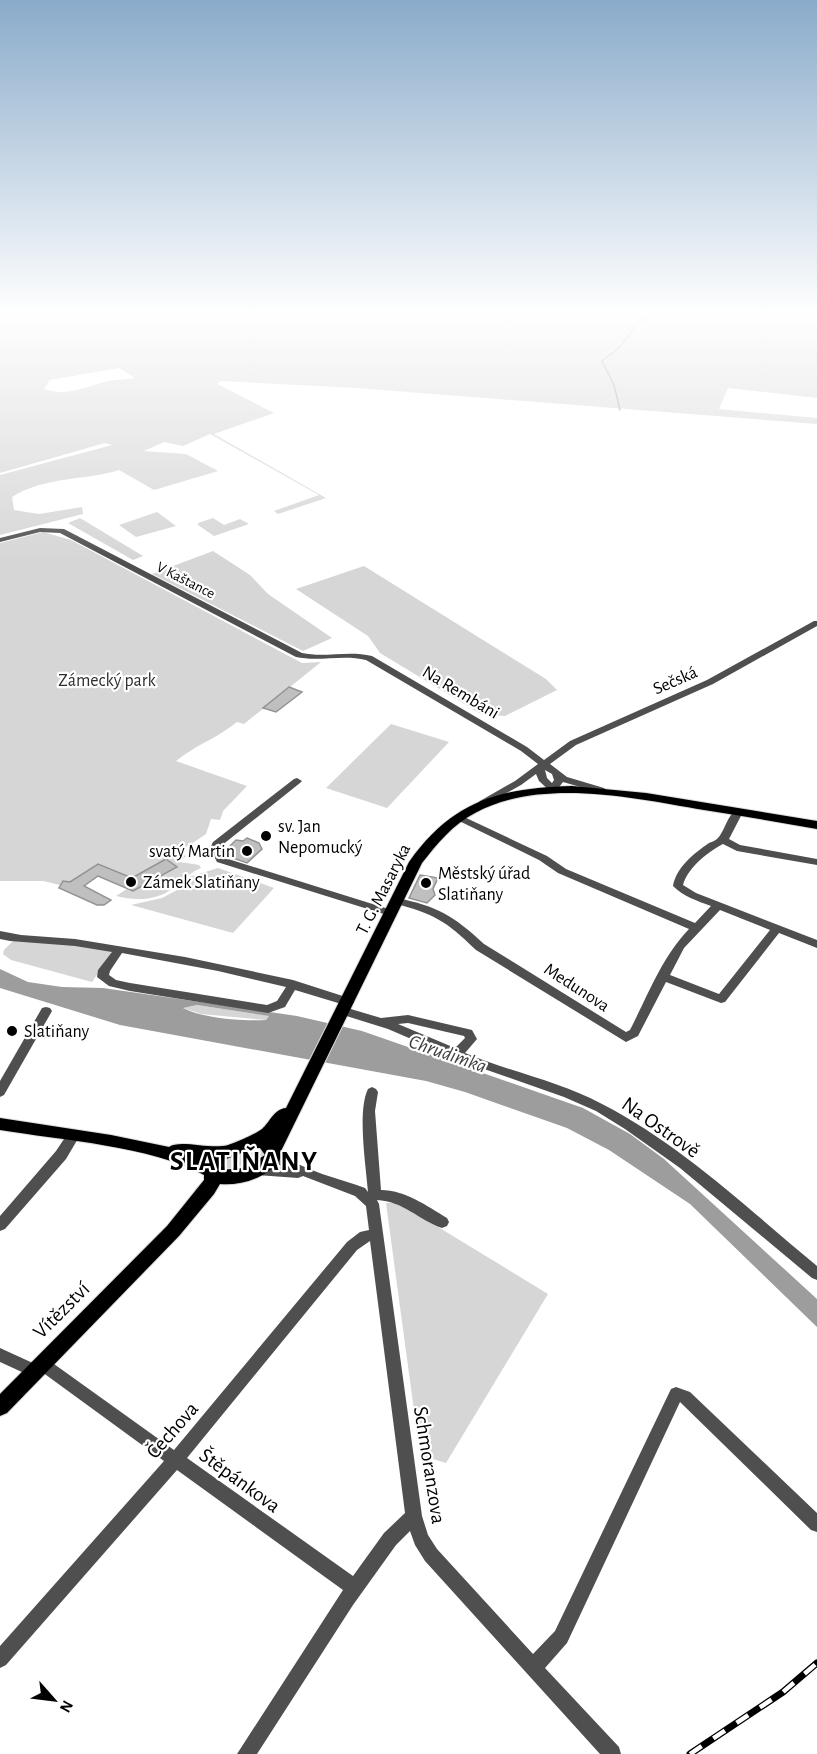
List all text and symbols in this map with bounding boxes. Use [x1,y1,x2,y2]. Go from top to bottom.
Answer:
street label: V Kaštance [154,559,218,602]
street label: Na Rembáni [419,663,502,723]
street label: Sečská [651,663,700,699]
park label: Zámecký park [58,672,157,690]
place label: sv. Jan Nepomucký [278,818,363,857]
marker: sv. Jan Nepomucký [259,829,273,843]
street label: T. G. Masaryka [353,841,414,938]
place label: svatý Martin [149,843,235,861]
marker: svatý Martin [240,844,254,858]
place label: Městský úřad Slatiňany [438,865,530,904]
place label: Zámek Slatiňany [143,874,260,892]
marker: Zámek Slatiňany [124,875,138,889]
marker: Městský úřad Slatiňany [419,876,433,890]
street label: Medunova [541,960,612,1016]
place label: Slatiňany [24,1023,90,1041]
marker: Slatiňany [5,1024,19,1038]
water label: Chrudimka [406,1031,489,1077]
street label: Na Ostrově [618,1093,704,1162]
district label: SLATIŇANY [170,1146,318,1176]
street label: Vítězství [29,1278,94,1343]
street label: Čechova [141,1396,203,1463]
street label: Schmoranzova [410,1405,449,1526]
street label: Štěpánkova [195,1443,286,1517]
north arrow [24,1670,84,1730]
text: N [57,1698,76,1715]

